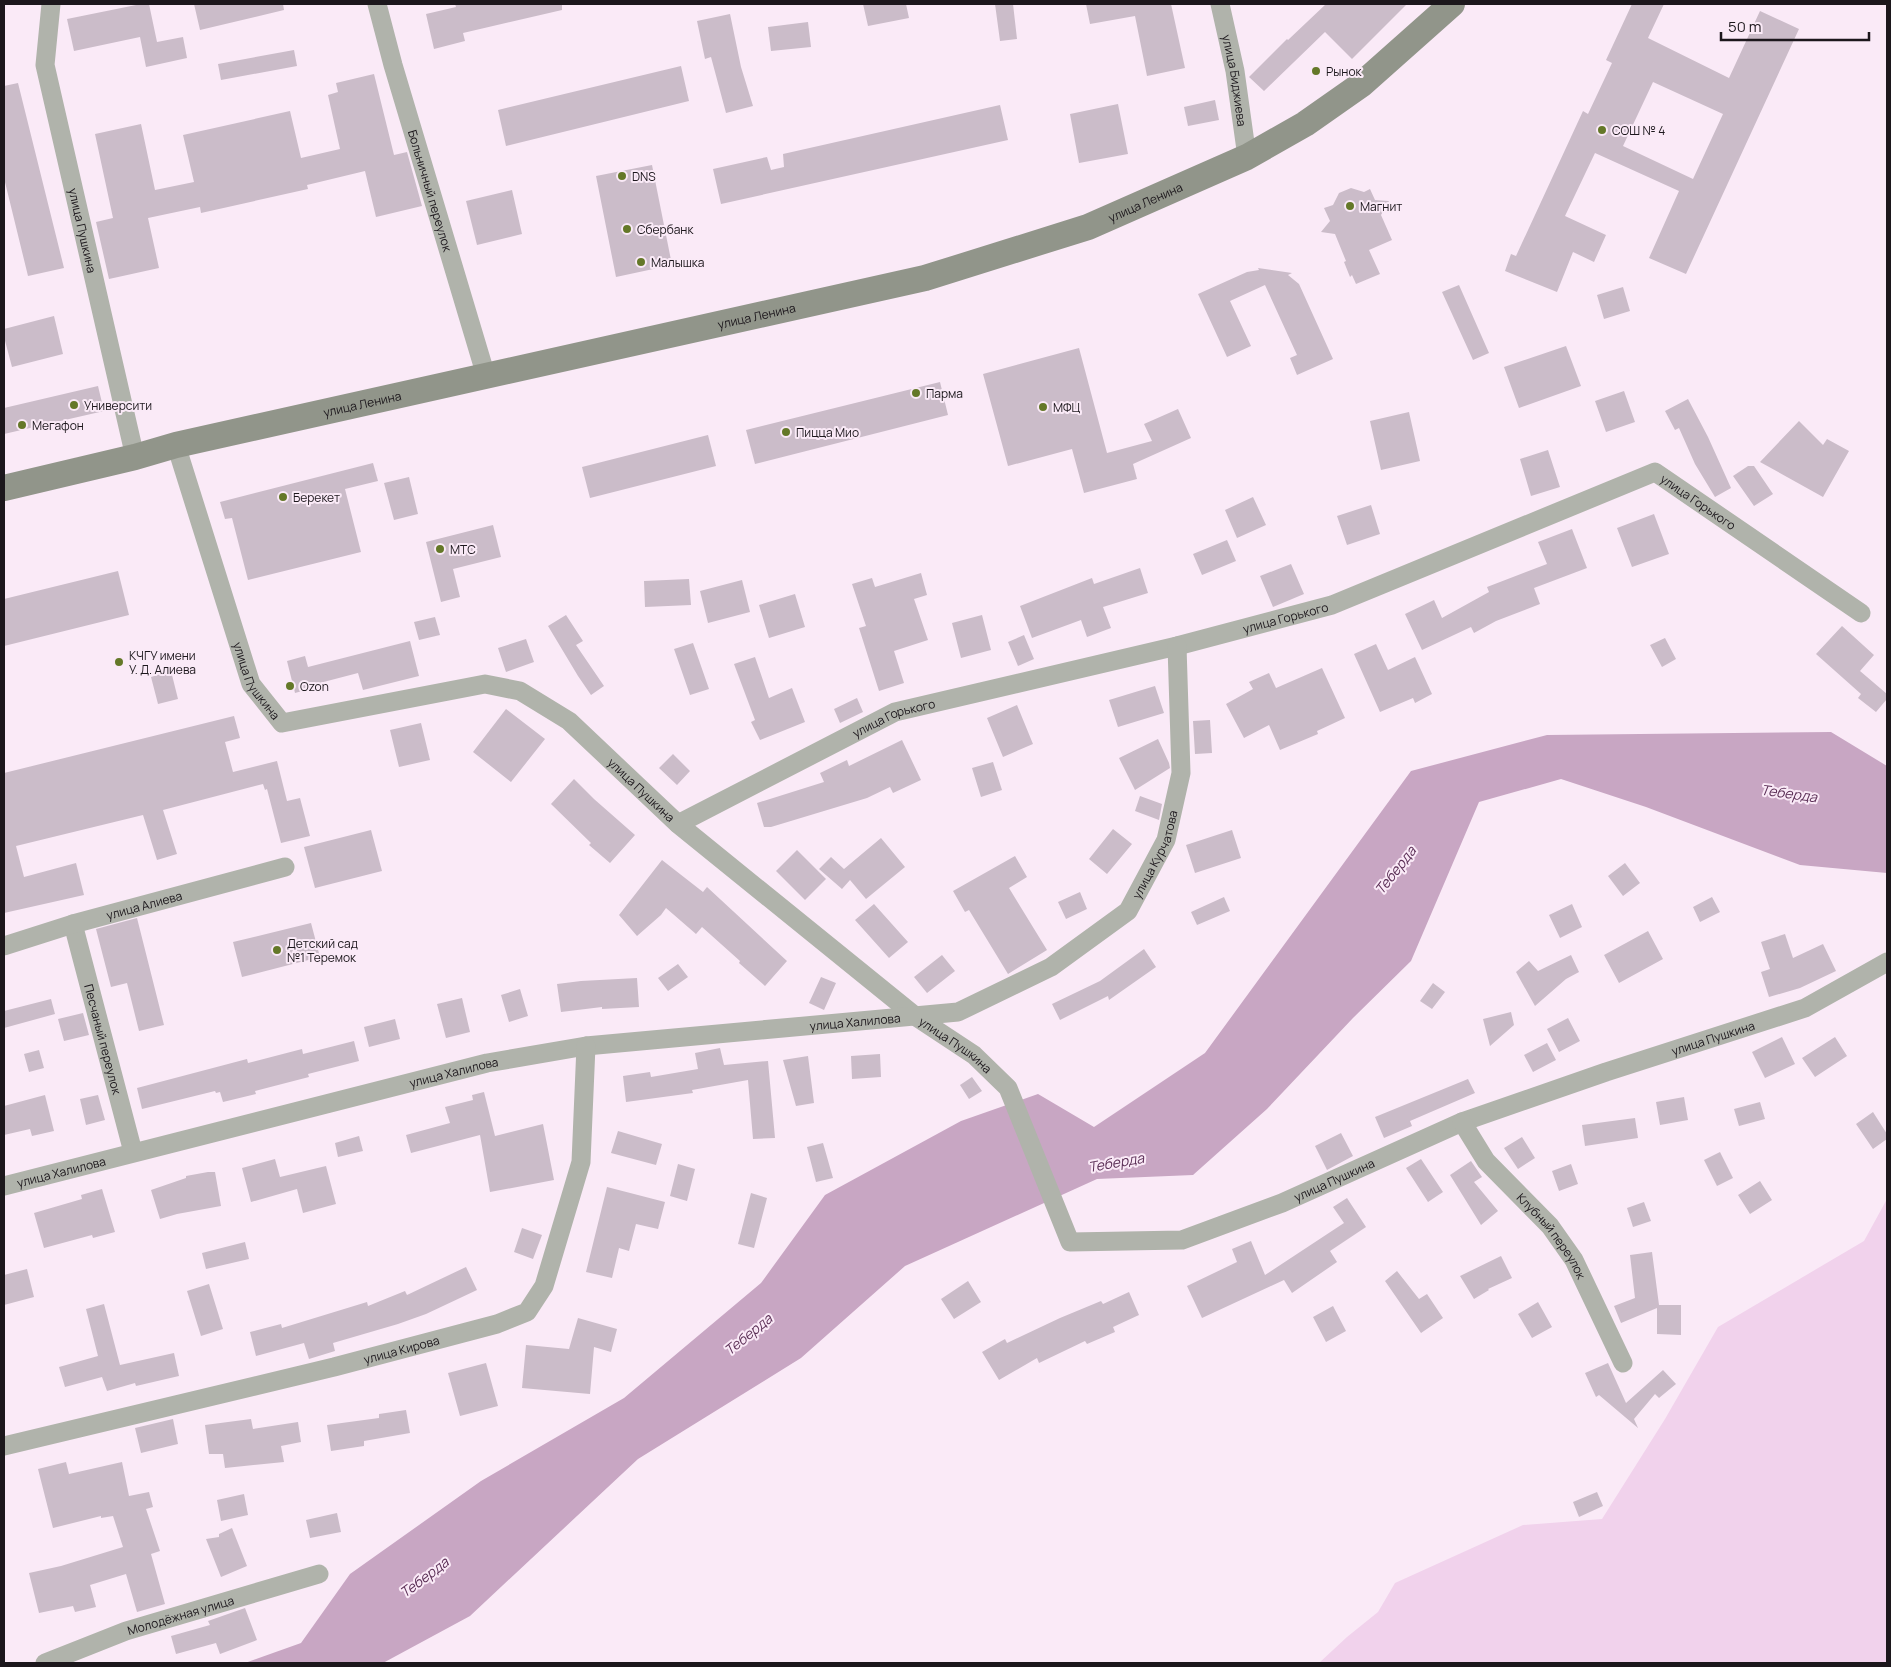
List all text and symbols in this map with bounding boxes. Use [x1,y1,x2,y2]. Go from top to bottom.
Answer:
scale bar [1721,10,1868,42]
text: 50 m [1728,16,1762,37]
street label: улица Биджиева [1219,33,1251,127]
place label: Рынок [1326,63,1362,80]
marker: Рынок [1310,65,1322,77]
place label: СОШ № 4 [1612,122,1665,139]
marker: СОШ № 4 [1596,124,1608,136]
street label: Больничный переулок [404,128,457,254]
place label: DNS [632,168,656,185]
marker: DNS [616,170,628,182]
street label: улица Ленина [1105,178,1185,226]
street label: улица Пушкина [65,186,101,275]
place label: Магнит [1360,198,1402,215]
marker: Магнит [1344,200,1356,212]
place label: Сбербанк [637,221,694,238]
marker: Сбербанк [621,223,633,235]
place label: Малышка [651,254,704,271]
marker: Малышка [635,256,647,268]
street label: улица Ленина [716,299,797,333]
place label: Парма [926,385,963,402]
street label: улица Ленина [321,387,403,420]
marker: Парма [910,387,922,399]
place label: Университи [84,397,152,414]
marker: Университи [68,399,80,411]
place label: МФЦ [1053,399,1081,416]
marker: МФЦ [1037,401,1049,413]
place label: Мегафон [32,417,84,434]
marker: Мегафон [16,419,28,431]
place label: Пицца Мио [796,424,859,441]
marker: Пицца Мио [780,426,792,438]
street label: улица Горького [1657,470,1739,534]
place label: Берекет [293,489,340,506]
marker: Берекет [277,491,289,503]
place label: МТС [450,541,476,558]
marker: МТС [434,543,446,555]
street label: улица Горького [1241,598,1330,637]
street label: улица Пушкина [230,640,284,723]
place label: КЧГУ имени У. Д. Алиева [129,647,196,678]
marker: КЧГУ имени У. Д. Алиева [113,656,125,668]
place label: Ozon [300,678,329,695]
marker: Ozon [284,680,296,692]
street label: улица Горького [849,694,937,741]
street label: улица Пушкина [604,754,679,825]
water label: Теберда [1760,780,1819,806]
street label: улица Курчатова [1128,808,1181,902]
water label: Теберда [1370,841,1421,898]
street label: улица Алиева [104,887,184,923]
place label: Детский сад №1 Теремок [287,935,358,966]
marker: Детский сад №1 Теремок [271,944,283,956]
street label: Песчаный переулок [81,982,126,1097]
street label: улица Халилова [809,1009,901,1034]
street label: улица Пушкина [916,1013,996,1077]
street label: улица Пушкина [1669,1016,1757,1059]
street label: улица Халилова [407,1053,499,1091]
water label: Теберда [1087,1148,1147,1176]
street label: улица Халилова [15,1152,107,1191]
street label: улица Пушкина [1291,1154,1377,1205]
street label: Клубный переулок [1513,1189,1591,1283]
water label: Теберда [720,1308,777,1359]
street label: улица Кирова [362,1331,441,1367]
water label: Теберда [396,1552,453,1602]
street label: Молодёжная улица [125,1591,236,1639]

